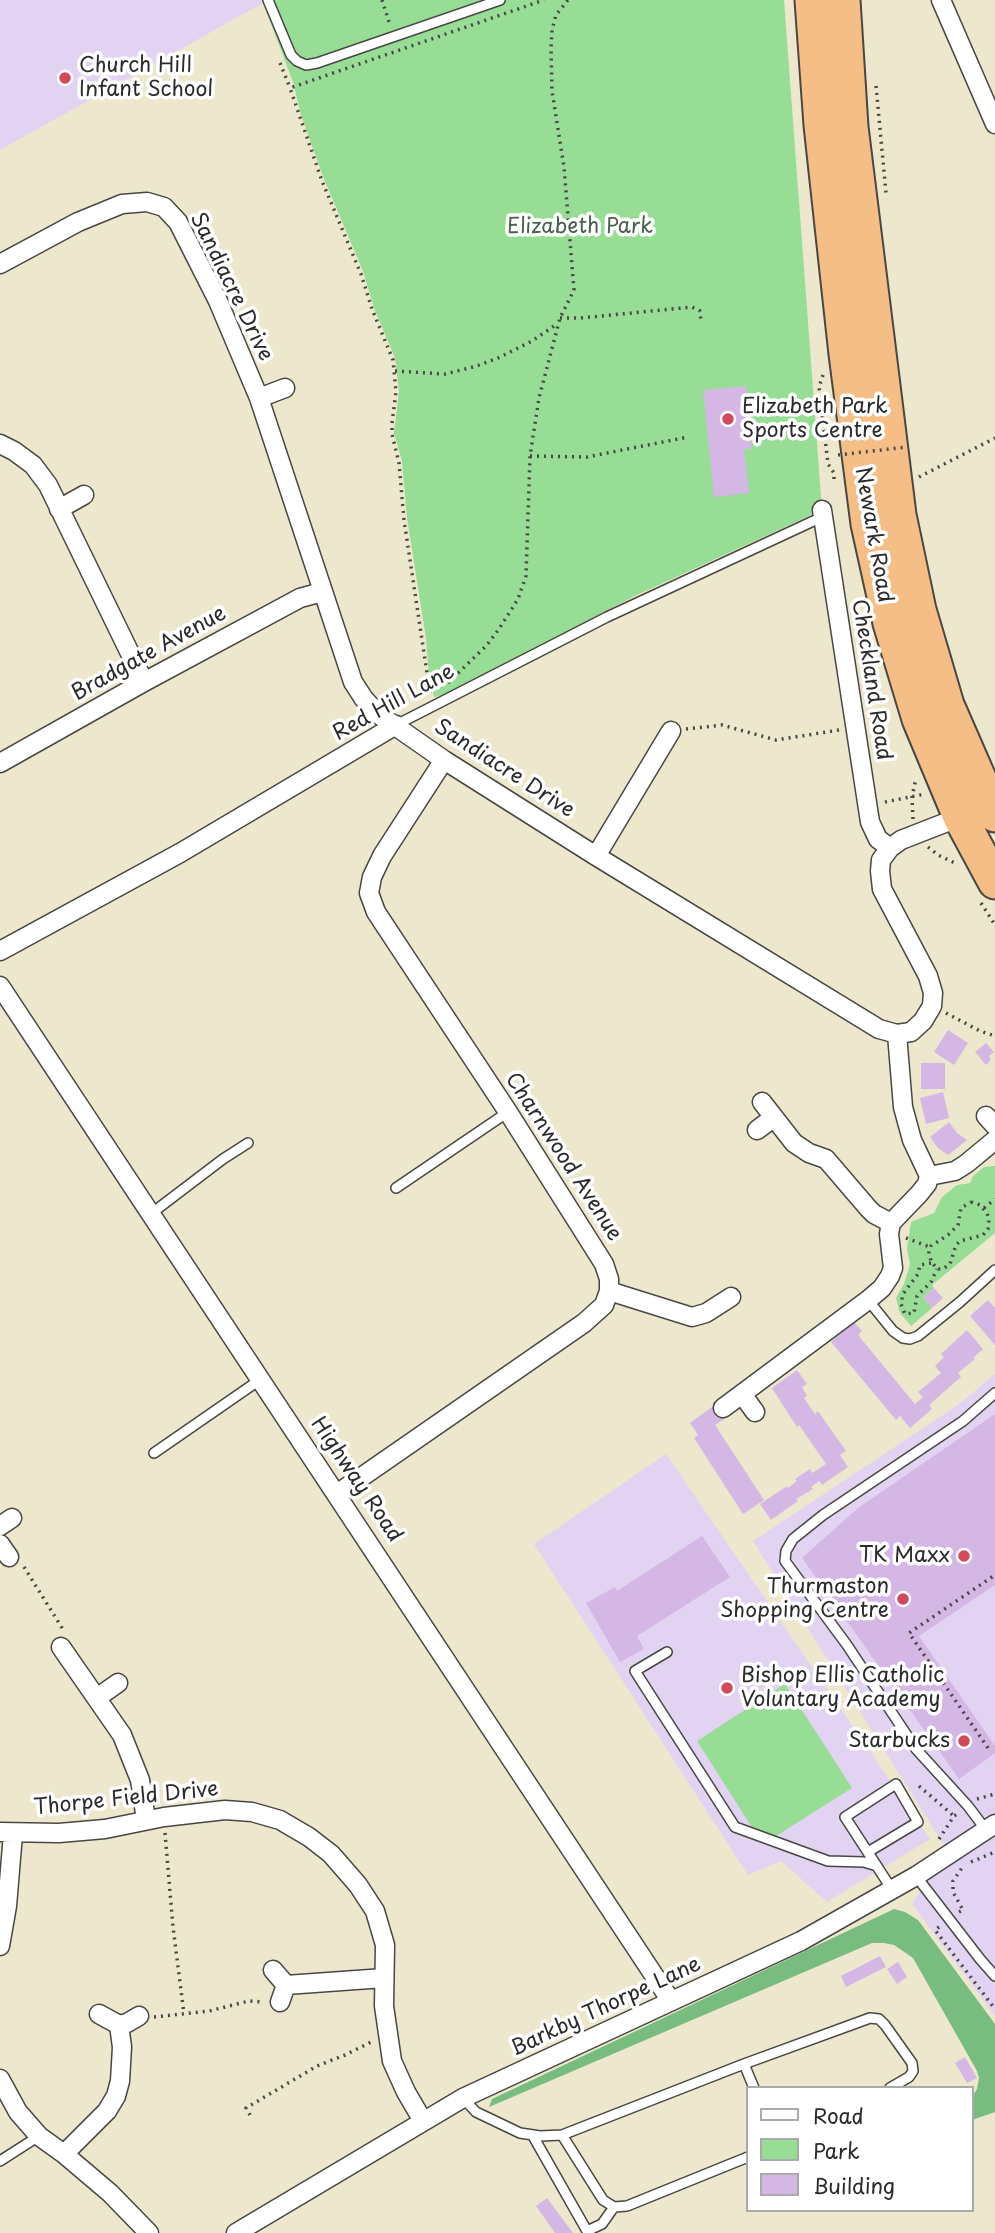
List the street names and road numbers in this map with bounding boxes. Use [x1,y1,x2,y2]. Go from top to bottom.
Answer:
street label: Sandiacre Drive [184,209,278,365]
street label: Newark Road [849,465,897,605]
street label: Checkland Road [846,598,896,762]
street label: Bradgate Avenue [68,601,230,707]
street label: Red Hill Lane [329,659,459,747]
street label: Sandiacre Drive [429,714,579,824]
street label: Charnwood Avenue [499,1068,627,1246]
street label: Highway Road [305,1413,407,1547]
street label: Thorpe Field Drive [32,1777,220,1821]
street label: Barkby Thorpe Lane [507,1952,705,2062]

